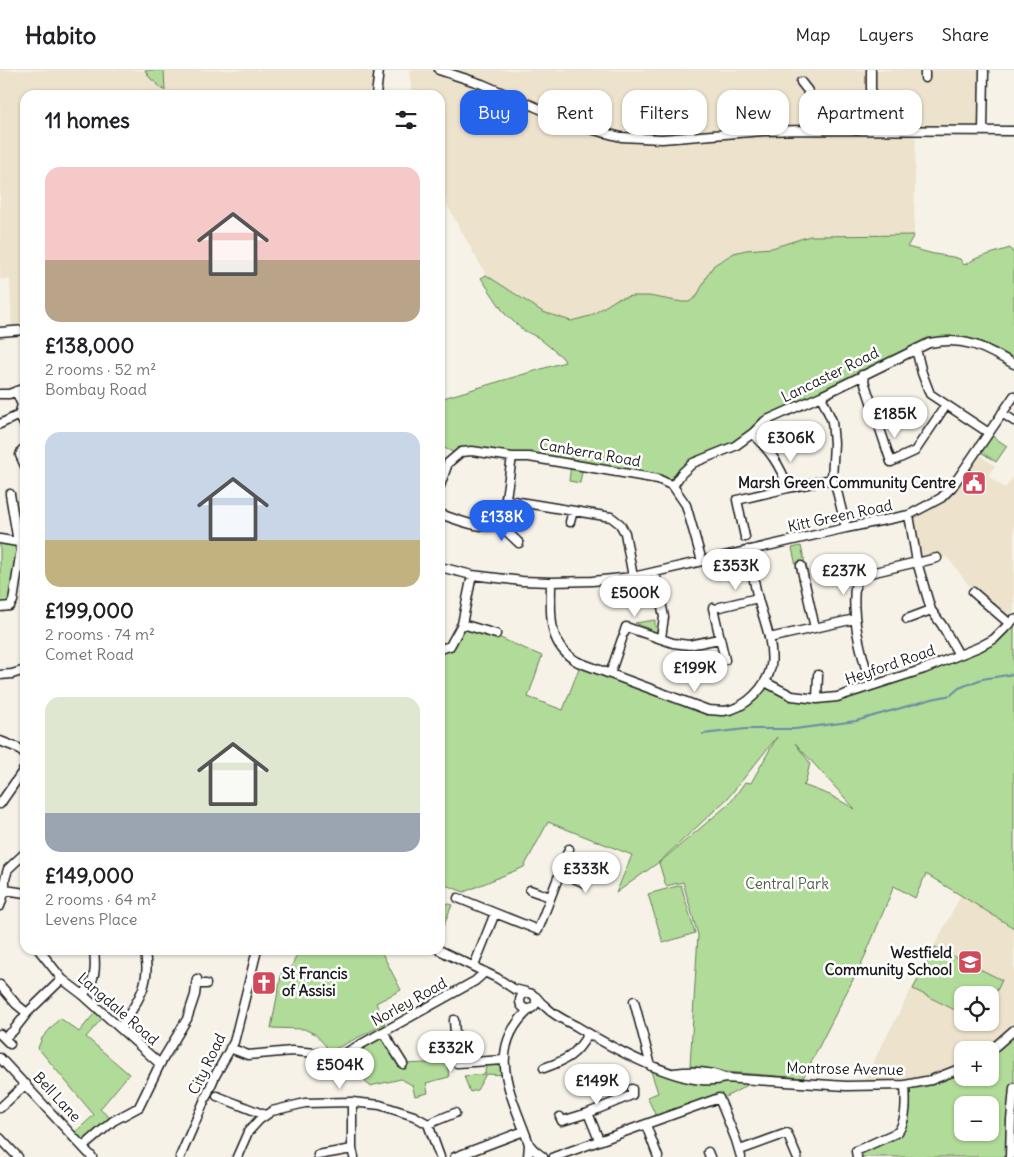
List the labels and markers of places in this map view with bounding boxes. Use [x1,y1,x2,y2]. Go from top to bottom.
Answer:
pin: £185K [860,396,930,439]
pin: £306K [756,420,826,463]
public building icon: Marsh Green Community Centre [961,470,987,496]
place label: Marsh Green Community Centre [738,473,956,493]
pin: £138K [467,500,537,542]
pin: £353K [701,548,771,591]
pin: £237K [809,554,879,596]
pin: £500K [600,576,670,618]
pin: £199K [660,650,730,693]
pin: £333K [551,852,621,894]
place label: Westfield Community School [825,943,952,980]
school or university icon: Westfield Community School [957,949,983,975]
place label: St Francis of Assisi [282,964,348,1000]
church icon: St Francis of Assisi [251,970,277,996]
pin: £332K [416,1030,486,1073]
pin: £504K [305,1048,375,1090]
pin: £149K [562,1064,632,1106]

